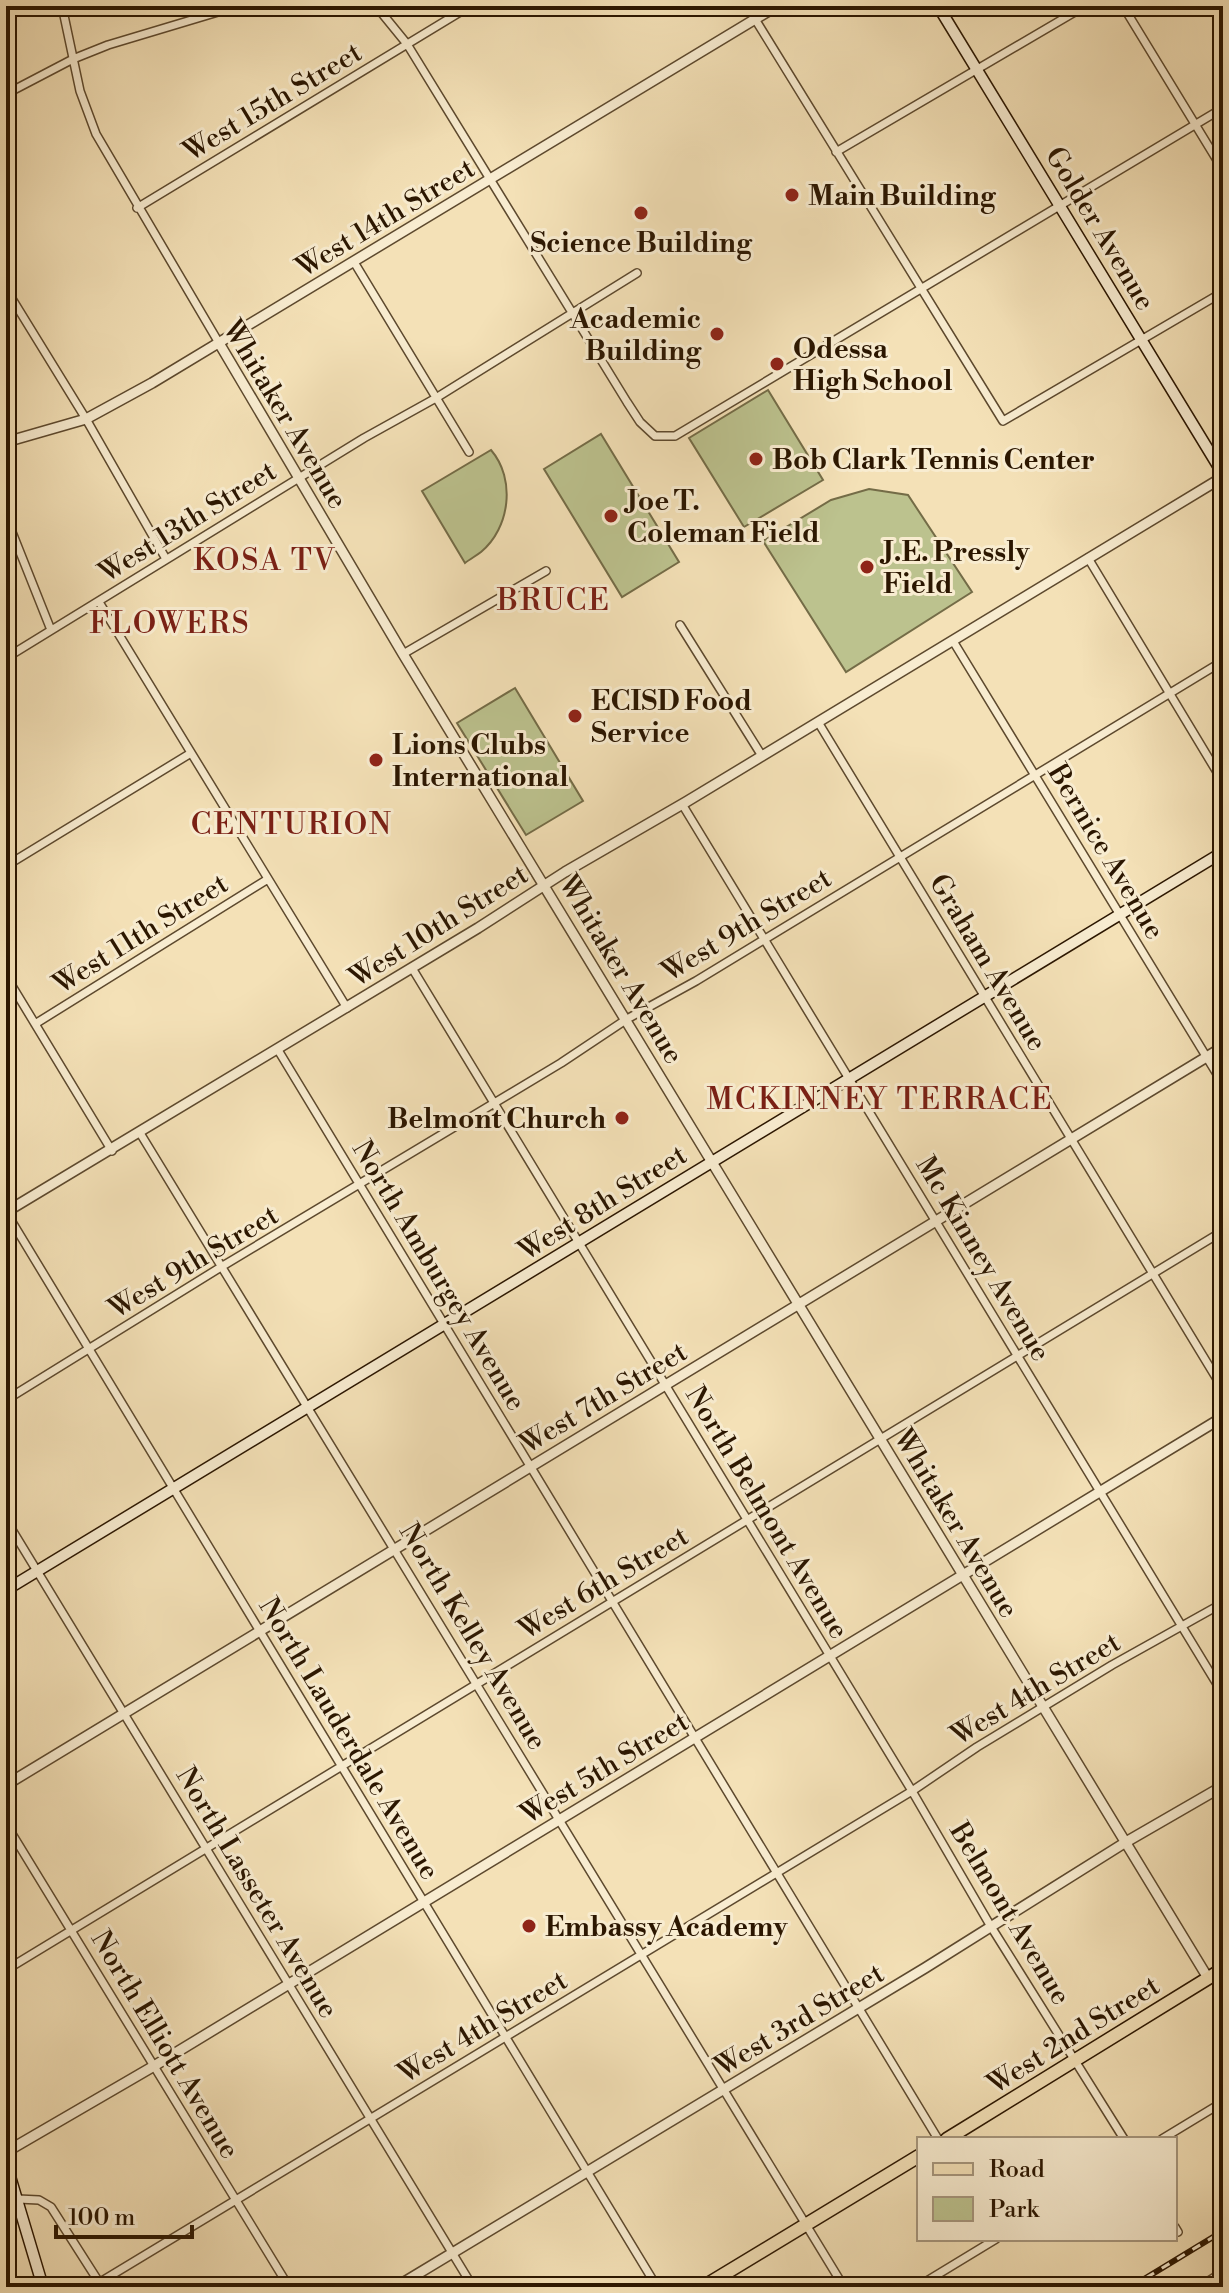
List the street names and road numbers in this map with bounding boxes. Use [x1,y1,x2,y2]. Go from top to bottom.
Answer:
street label: West 15th Street [176,35,368,170]
street label: Golder Avenue [1037,141,1162,317]
street label: West 14th Street [289,151,482,286]
street label: Whitaker Avenue [214,313,355,516]
street label: West 13th Street [92,454,283,591]
street label: Bernice Avenue [1039,757,1172,946]
street label: West 10th Street [342,857,535,996]
street label: West 9th Street [655,861,838,990]
street label: West 11th Street [46,866,235,1003]
street label: Whitaker Avenue [550,868,691,1071]
street label: Graham Avenue [921,868,1054,1058]
street label: North Amburgey Avenue [344,1134,533,1417]
street label: West 8th Street [511,1138,693,1269]
street label: Mc Kinney Avenue [908,1150,1058,1368]
street label: West 9th Street [102,1198,285,1327]
street label: West 7th Street [513,1335,694,1462]
street label: North Belmont Avenue [677,1380,856,1646]
street label: Whitaker Avenue [885,1422,1026,1625]
street label: North Kelley Avenue [391,1517,554,1757]
street label: West 6th Street [512,1519,695,1648]
street label: North Lauderdale Avenue [251,1591,447,1886]
street label: West 4th Street [944,1625,1127,1754]
street label: West 5th Street [513,1704,695,1833]
street label: North Lasseter Avenue [168,1761,346,2025]
street label: Belmont Avenue [941,1815,1078,2012]
street label: North Elliott Avenue [83,1924,247,2165]
street label: West 3rd Street [708,1956,891,2085]
street label: West 4th Street [391,1963,574,2092]
street label: West 2nd Street [980,1968,1166,2103]

